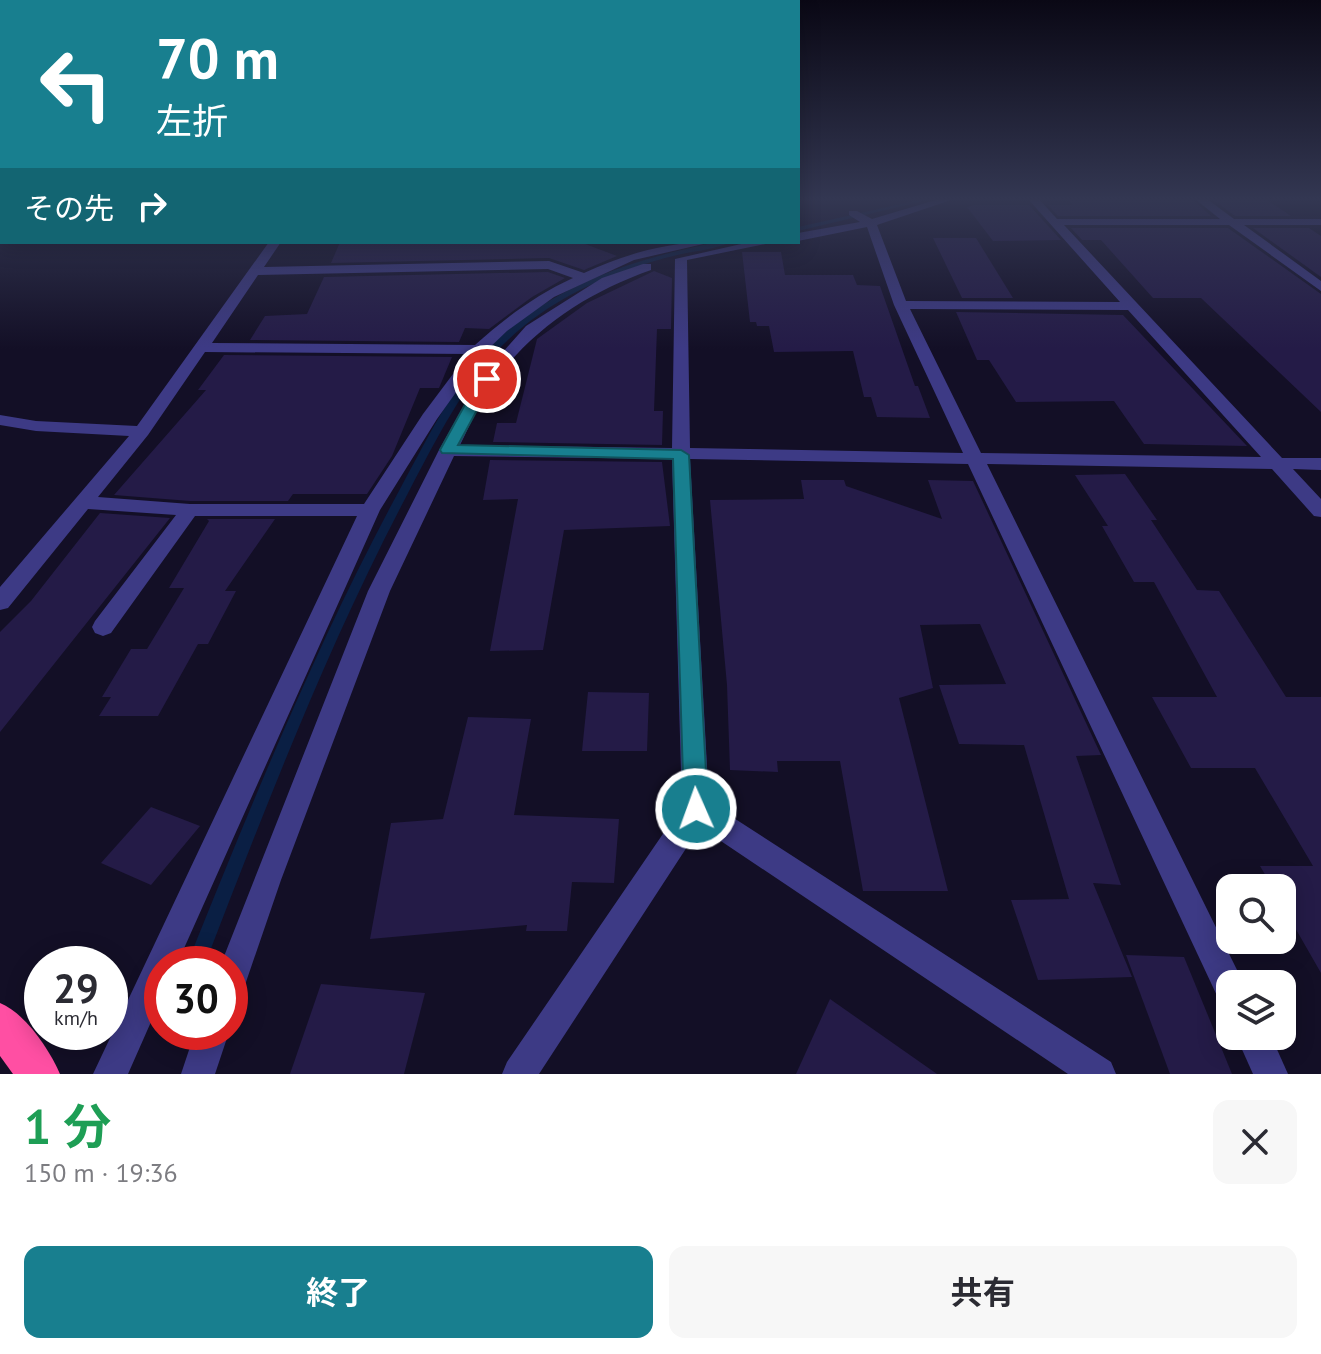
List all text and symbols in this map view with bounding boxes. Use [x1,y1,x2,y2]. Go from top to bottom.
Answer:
text: 70 m [156,22,279,94]
icon: left [24,32,128,136]
text: 左折 [156,97,228,144]
icon: right [130,184,174,228]
text: その先 [24,188,114,227]
pin [453,345,521,413]
icon: arrive [465,357,509,401]
position arrow [654,767,738,851]
map controls [1216,874,1296,1050]
button: search [1216,874,1296,954]
speed limit sign: 30 [144,946,248,1050]
text: 29 [53,962,99,1014]
button: layers [1216,970,1296,1050]
text: km/h [54,1005,98,1031]
text: 1 分 [24,1095,111,1157]
button: close [1213,1100,1297,1184]
text: 150 m · 19:36 [24,1156,178,1189]
button: 終了 [24,1246,653,1338]
button: 共有 [669,1246,1297,1338]

